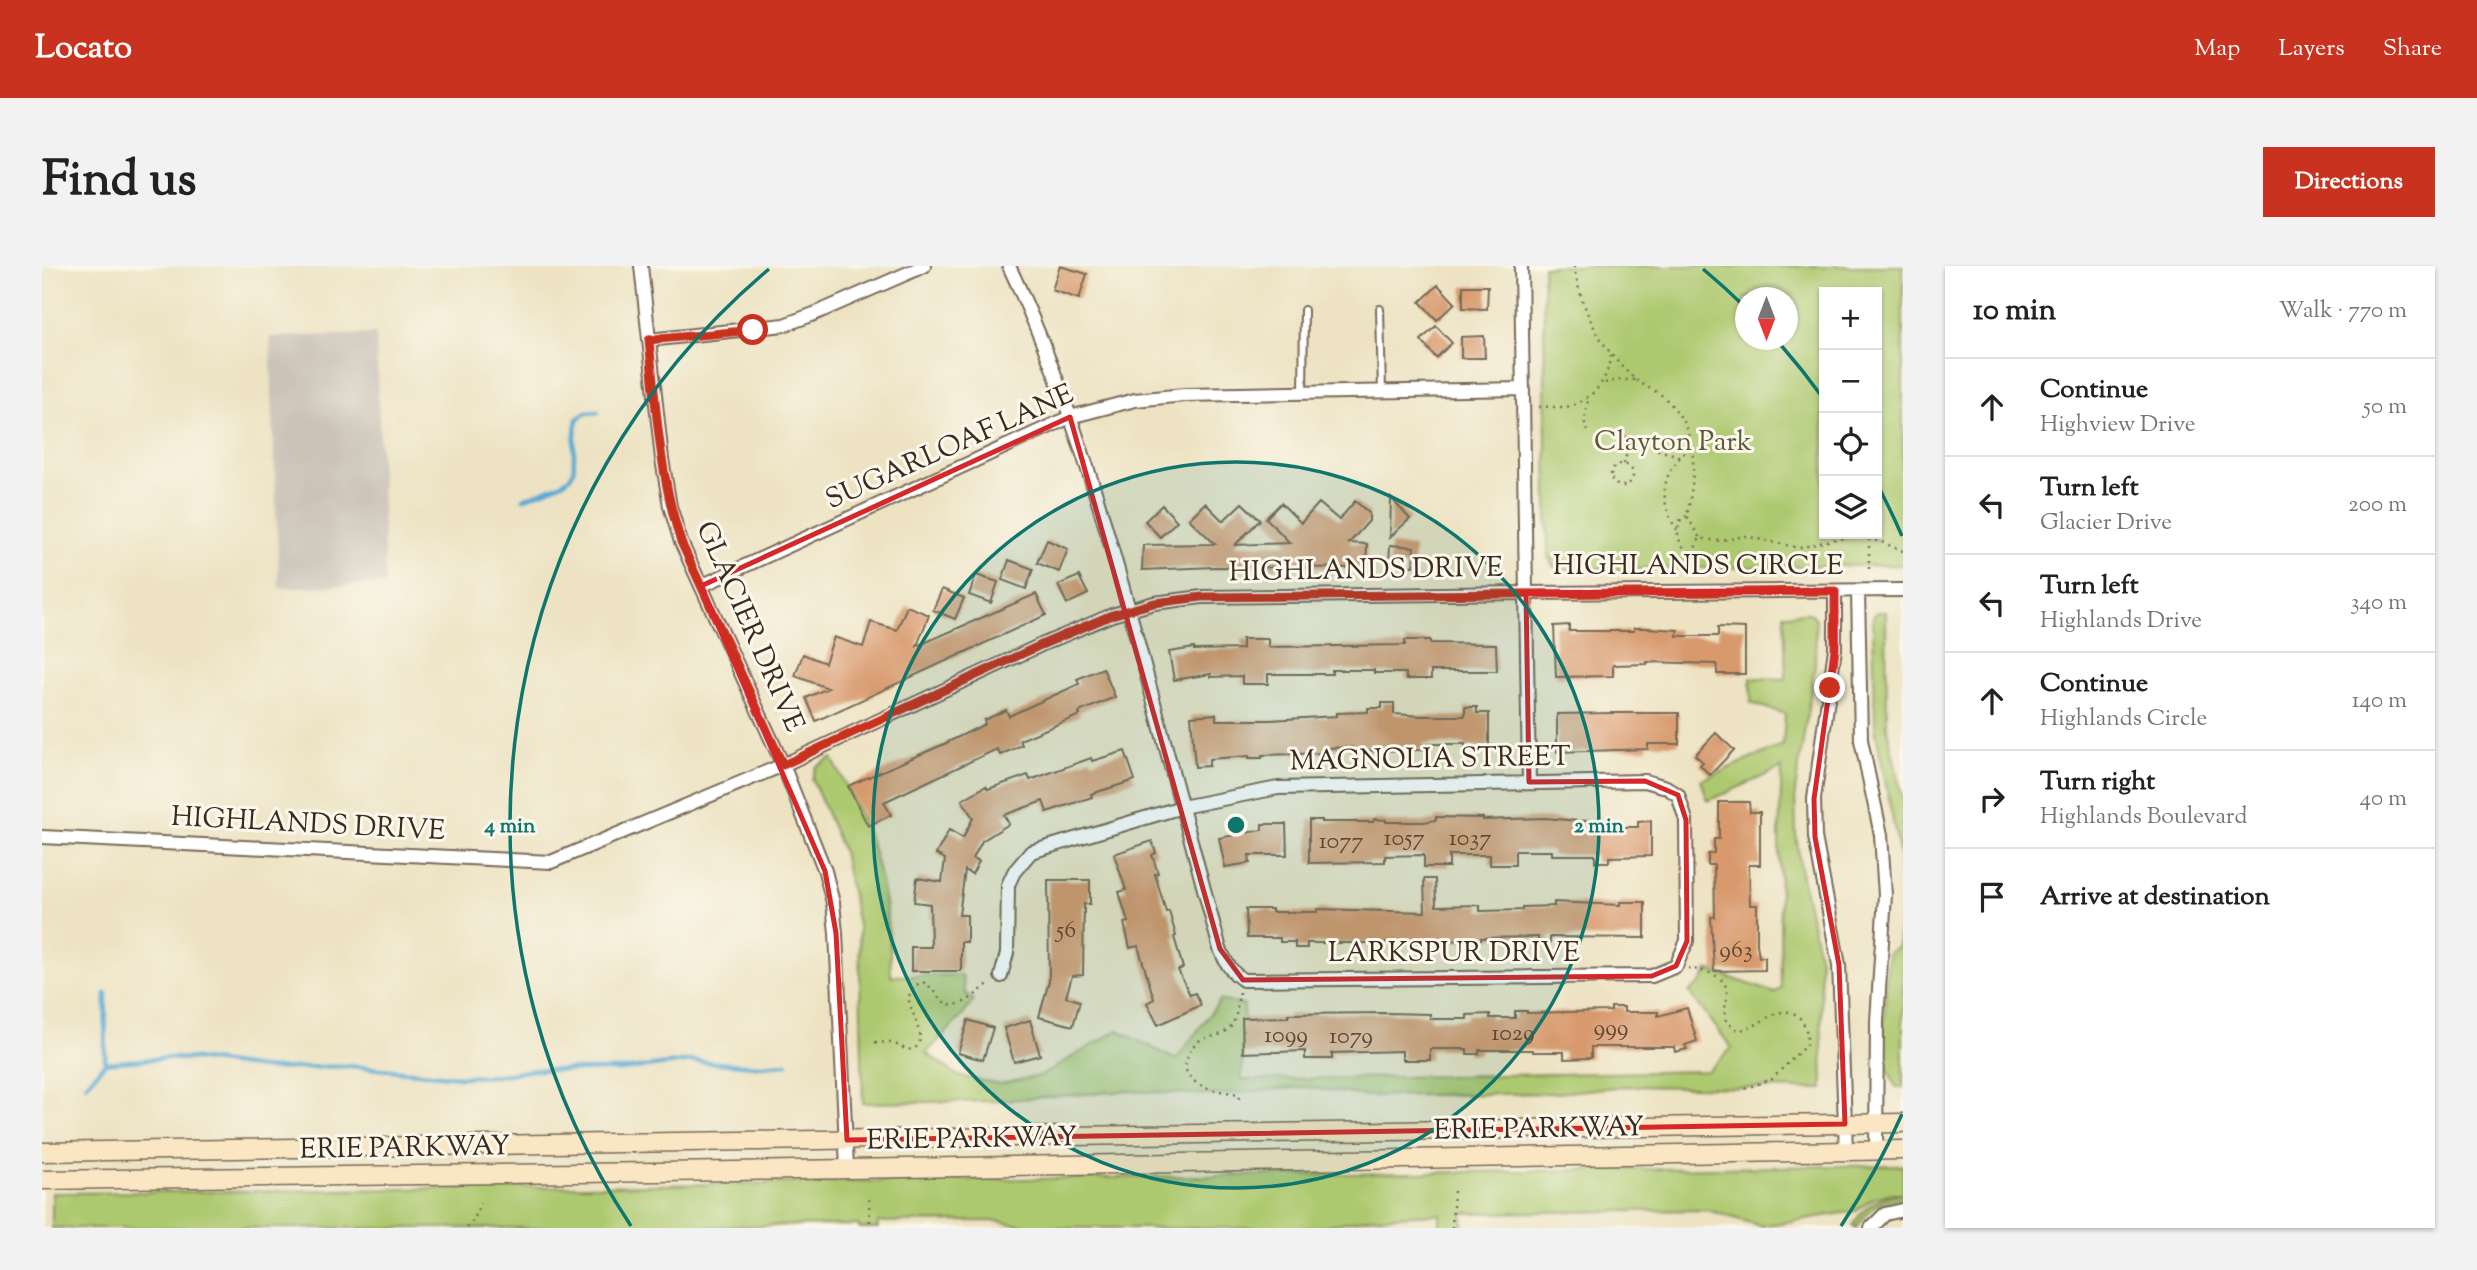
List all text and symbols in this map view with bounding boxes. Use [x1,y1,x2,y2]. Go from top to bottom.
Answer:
text: Locato [35,25,132,73]
text: Map [2194,32,2240,66]
text: Layers [2278,32,2345,66]
text: Share [2383,32,2442,66]
text: Find us [42,147,196,217]
button: Directions [2263,147,2435,217]
north arrow [1735,287,1798,350]
map controls [1819,287,1882,539]
button: + [1819,287,1882,350]
text: 10 min [1973,290,2056,333]
text: Walk · 770 m [2279,295,2407,328]
route start [737,314,768,345]
button: − [1819,350,1882,413]
text: Continue [2040,372,2148,409]
street label: SUGARLOAF LANE [820,375,1081,521]
icon: ahead [1973,388,2011,426]
text: 50 m [2363,391,2407,424]
text: Highview Drive [2040,409,2195,442]
button: locate [1819,413,1882,476]
park label: Clayton Park [1594,423,1752,463]
text: Turn left [2040,470,2139,507]
button: layers [1819,476,1882,539]
icon: left [1973,486,2011,524]
text: 200 m [2348,489,2407,522]
text: Glacier Drive [2040,507,2172,540]
street label: GLACIER DRIVE [685,515,813,739]
street label: HIGHLANDS CIRCLE [1553,547,1843,587]
street label: HIGHLANDS DRIVE [1229,549,1503,593]
text: Turn left [2040,568,2139,605]
icon: left [1973,584,2011,622]
text: 340 m [2350,587,2407,620]
text: Highlands Drive [2040,605,2202,638]
text: Continue [2040,666,2148,703]
route end [1814,672,1845,703]
icon: ahead [1973,682,2011,720]
text: 140 m [2352,685,2407,718]
text: Highlands Circle [2040,703,2207,736]
street label: MAGNOLIA STREET [1289,738,1571,782]
text: Turn right [2040,764,2155,801]
icon: right [1973,780,2011,818]
text: 40 m [2360,783,2407,816]
street label: HIGHLANDS DRIVE [170,798,446,852]
text: Highlands Boulevard [2040,801,2247,834]
text: 4 min [484,812,536,842]
text: 2 min [1574,812,1625,842]
centre of rings [1224,813,1248,837]
house number: 1057 [1384,822,1424,856]
house number: 1037 [1449,822,1491,856]
house number: 1077 [1319,825,1363,859]
icon: arrive [1973,878,2011,916]
text: Arrive at destination [2040,879,2270,916]
house number: 56 [1054,914,1076,948]
street label: LARKSPUR DRIVE [1328,934,1580,974]
house number: 963 [1719,934,1753,968]
house number: 999 [1594,1012,1629,1046]
house number: 1029 [1491,1017,1535,1051]
house number: 1099 [1264,1019,1308,1053]
house number: 1079 [1329,1020,1373,1054]
street label: ERIE PARKWAY [1433,1108,1645,1152]
street label: ERIE PARKWAY [866,1118,1078,1162]
street label: ERIE PARKWAY [299,1127,511,1171]

